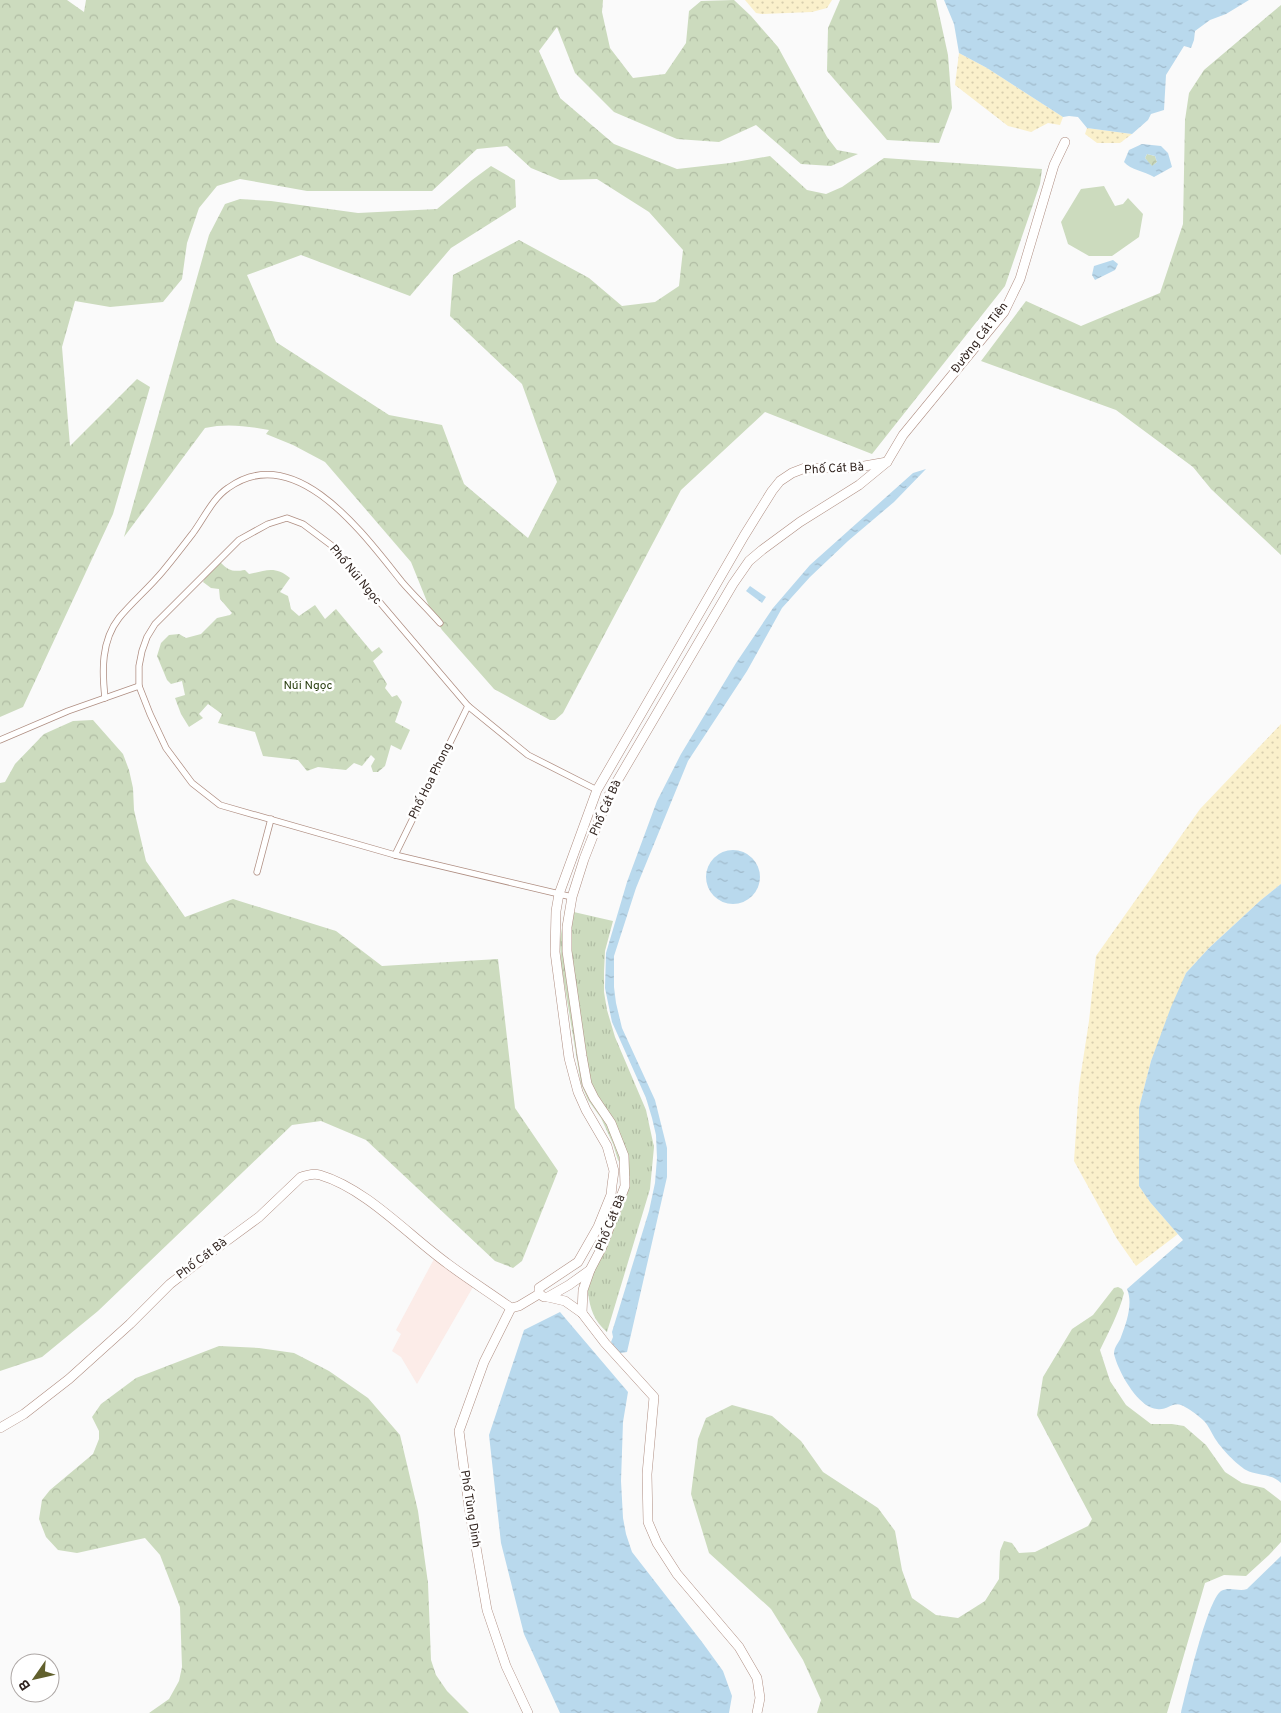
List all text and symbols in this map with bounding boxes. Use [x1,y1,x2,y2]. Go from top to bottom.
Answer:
street label: Đường Cát Tiên [948,299,1012,377]
street label: Phố Cát Bà [804,459,864,479]
street label: Phố Núi Ngọc [325,542,385,608]
park label: Núi Ngọc [283,678,333,694]
street label: Phố Hoa Phong [406,740,456,822]
street label: Phố Cát Bà [587,777,625,839]
street label: Phố Cát Bà [592,1192,630,1254]
street label: Phố Cát Bà [173,1235,231,1283]
street label: Phố Tùng Dinh [456,1469,484,1549]
north arrow [10,1653,60,1703]
text: B [16,1676,35,1693]

